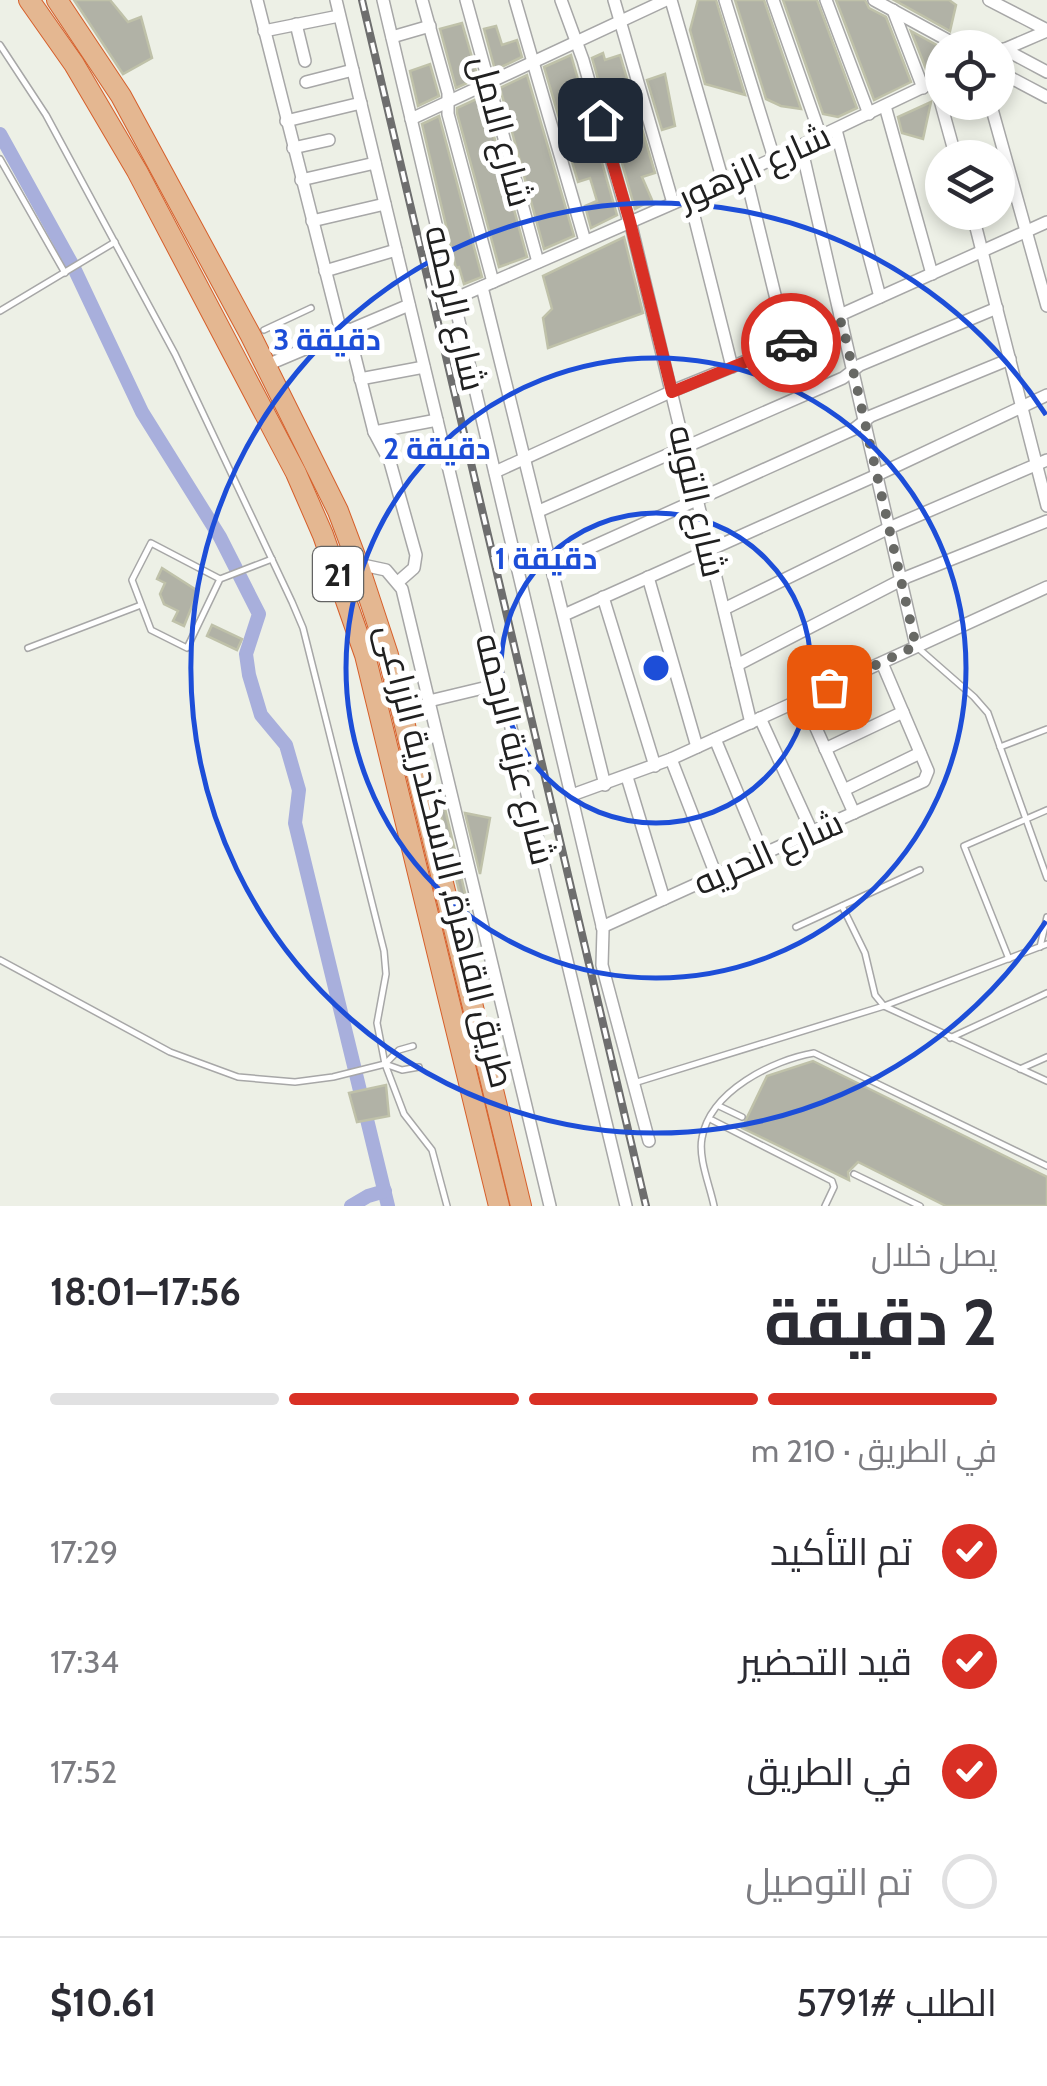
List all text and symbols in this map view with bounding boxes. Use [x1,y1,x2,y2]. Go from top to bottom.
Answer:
map controls [925,30,1015,230]
button: locate [925,30,1015,120]
street label: شارع الامل [459,51,543,212]
pin [558,78,643,163]
icon: home [573,93,628,148]
street label: شارع الزهور [669,113,838,221]
button: layers [925,140,1015,230]
street label: شارع الرحمه [414,221,496,395]
courier [741,293,841,393]
icon: car [764,316,819,371]
text: 3 دقيقة [273,321,381,358]
street label: شارع التوبه [658,421,736,582]
text: 2 دقيقة [383,430,491,467]
text: 1 دقيقة [495,540,597,577]
road number: 21 [313,547,363,601]
street label: طريق القاهرة, الاسكندرية الزراعى [367,620,524,1092]
street label: شارع عزبة الرحمه [465,629,566,870]
pin [787,645,872,730]
centre of rings [638,650,674,686]
icon: bag [802,660,857,715]
street label: شارع الحريه [687,800,850,906]
text: يصل خلال [871,1235,997,1274]
text: 17:56–18:01 [50,1268,241,1315]
text: 2 دقيقة [764,1282,997,1361]
text: في الطريق · 210 m [751,1431,997,1470]
icon: check [942,1524,997,1579]
text: تم التأكيد [770,1528,912,1575]
text: 17:29 [50,1532,118,1571]
icon: check [942,1634,997,1689]
text: قيد التحضير [739,1638,912,1685]
text: 17:34 [50,1642,119,1681]
icon: check [942,1744,997,1799]
text: في الطريق [747,1748,912,1795]
text: 17:52 [50,1752,117,1791]
text: تم التوصيل [746,1858,912,1905]
text: $10.61 [50,1979,156,2026]
text: الطلب #5791 [796,1979,997,2026]

